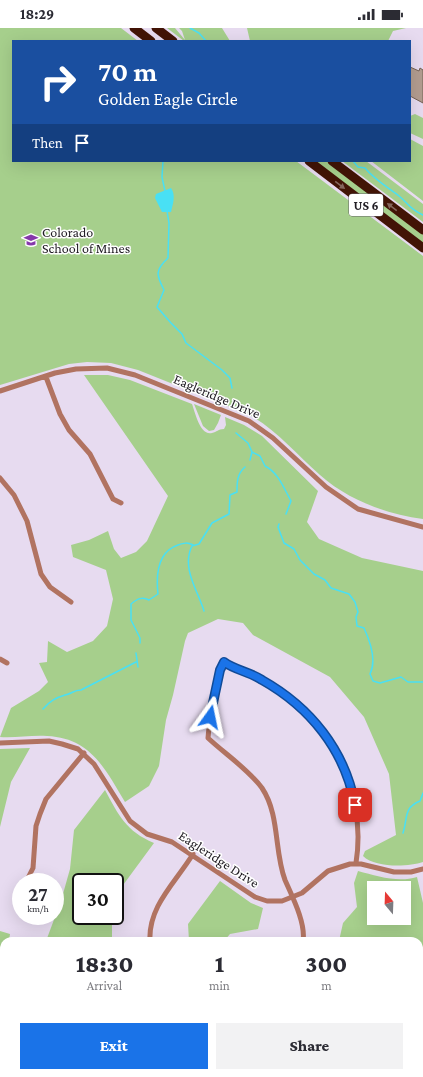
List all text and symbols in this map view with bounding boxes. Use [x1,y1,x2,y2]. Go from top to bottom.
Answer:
text: 18:29 [20,6,54,22]
icon: right [32,56,84,108]
text: 70 m [98,56,157,87]
text: Golden Eagle Circle [98,89,238,109]
icon: arrive [71,132,93,154]
text: Then [32,135,63,151]
one-way arrow [334,181,345,189]
road number: US 6 [349,194,383,216]
one-way arrow [387,203,397,211]
place label: Colorado School of Mines [42,224,130,256]
school or university icon: Colorado School of Mines [23,232,39,248]
street label: Eagleridge Drive [171,371,263,421]
position arrow [189,696,231,738]
pin [338,788,372,822]
icon: arrive [344,794,366,816]
street label: Eagleridge Drive [176,827,262,891]
speed limit sign: 30 [72,873,124,925]
north arrow [367,881,411,925]
map controls [367,881,411,925]
text: 27 [28,883,48,905]
text: km/h [27,903,49,914]
text: 18:30 [76,950,133,977]
text: 1 [215,950,224,977]
text: 300 [306,950,347,977]
text: Arrival [87,978,122,993]
text: min [209,978,230,993]
text: m [321,978,332,993]
button: Exit [20,1023,208,1069]
button: Share [216,1023,403,1069]

